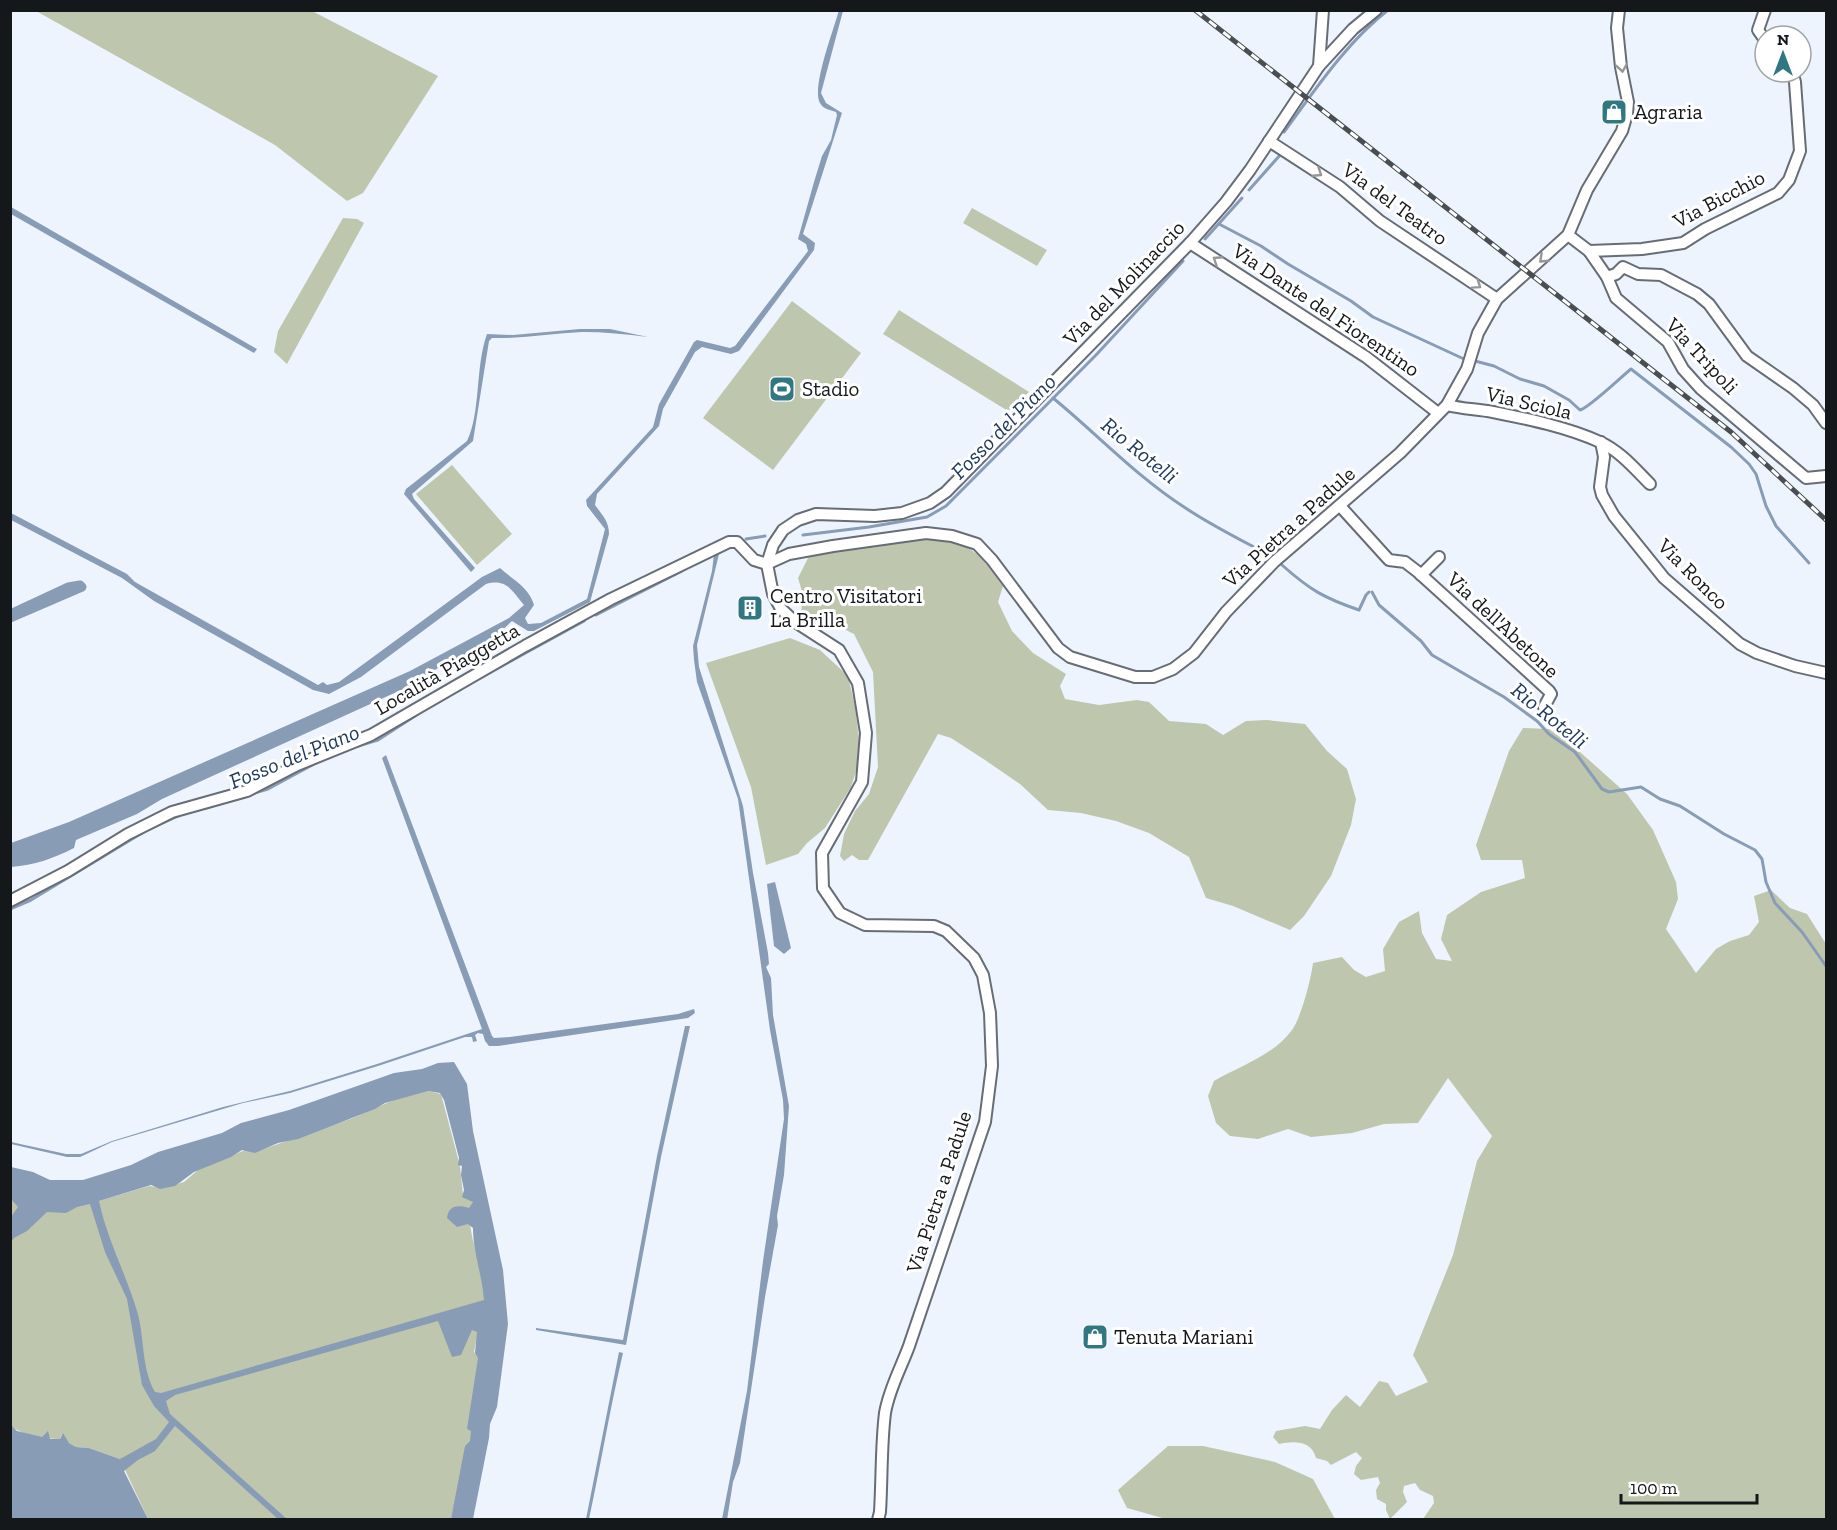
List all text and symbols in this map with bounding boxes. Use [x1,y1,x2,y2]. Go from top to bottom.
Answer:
north arrow [1753,24,1813,84]
text: N [1777,30,1789,49]
one-way arrow [1615,64,1627,73]
shop icon: Agraria [1599,97,1629,127]
place label: Agraria [1634,99,1703,124]
street label: Via del Teatro [1337,156,1453,250]
street label: Via Bicchio [1668,164,1769,234]
one-way arrow [1311,166,1322,177]
street label: Via del Molinaccio [1057,215,1190,351]
street label: Via Dante del Fiorentino [1227,237,1425,382]
one-way arrow [1539,252,1550,263]
one-way arrow [1213,256,1223,268]
one-way arrow [1470,278,1481,289]
street label: Via Tripoli [1660,312,1744,399]
water label: Fosso del Piano [945,368,1062,485]
sports icon: Stadio [767,374,797,404]
place label: Stadio [802,376,859,401]
street label: Via Sciola [1483,380,1574,425]
water label: Rio Rotelli [1096,411,1184,489]
street label: Via Pietra a Padule [1217,461,1360,593]
street label: Via Ronco [1652,532,1734,614]
street label: Via dell'Abetone [1441,566,1565,683]
place label: Centro Visitatori La Brilla [770,583,922,632]
building icon: Centro Visitatori La Brilla [735,593,765,623]
street label: Località Piaggetta [370,617,524,720]
water label: Rio Rotelli [1506,676,1594,754]
water label: Fosso del Piano [225,718,363,795]
street label: Via Pietra a Padule [900,1107,977,1277]
shop icon: Tenuta Mariani [1080,1322,1110,1352]
place label: Tenuta Mariani [1114,1324,1253,1349]
scale bar [1621,1467,1758,1505]
text: 100 m [1630,1477,1678,1499]

